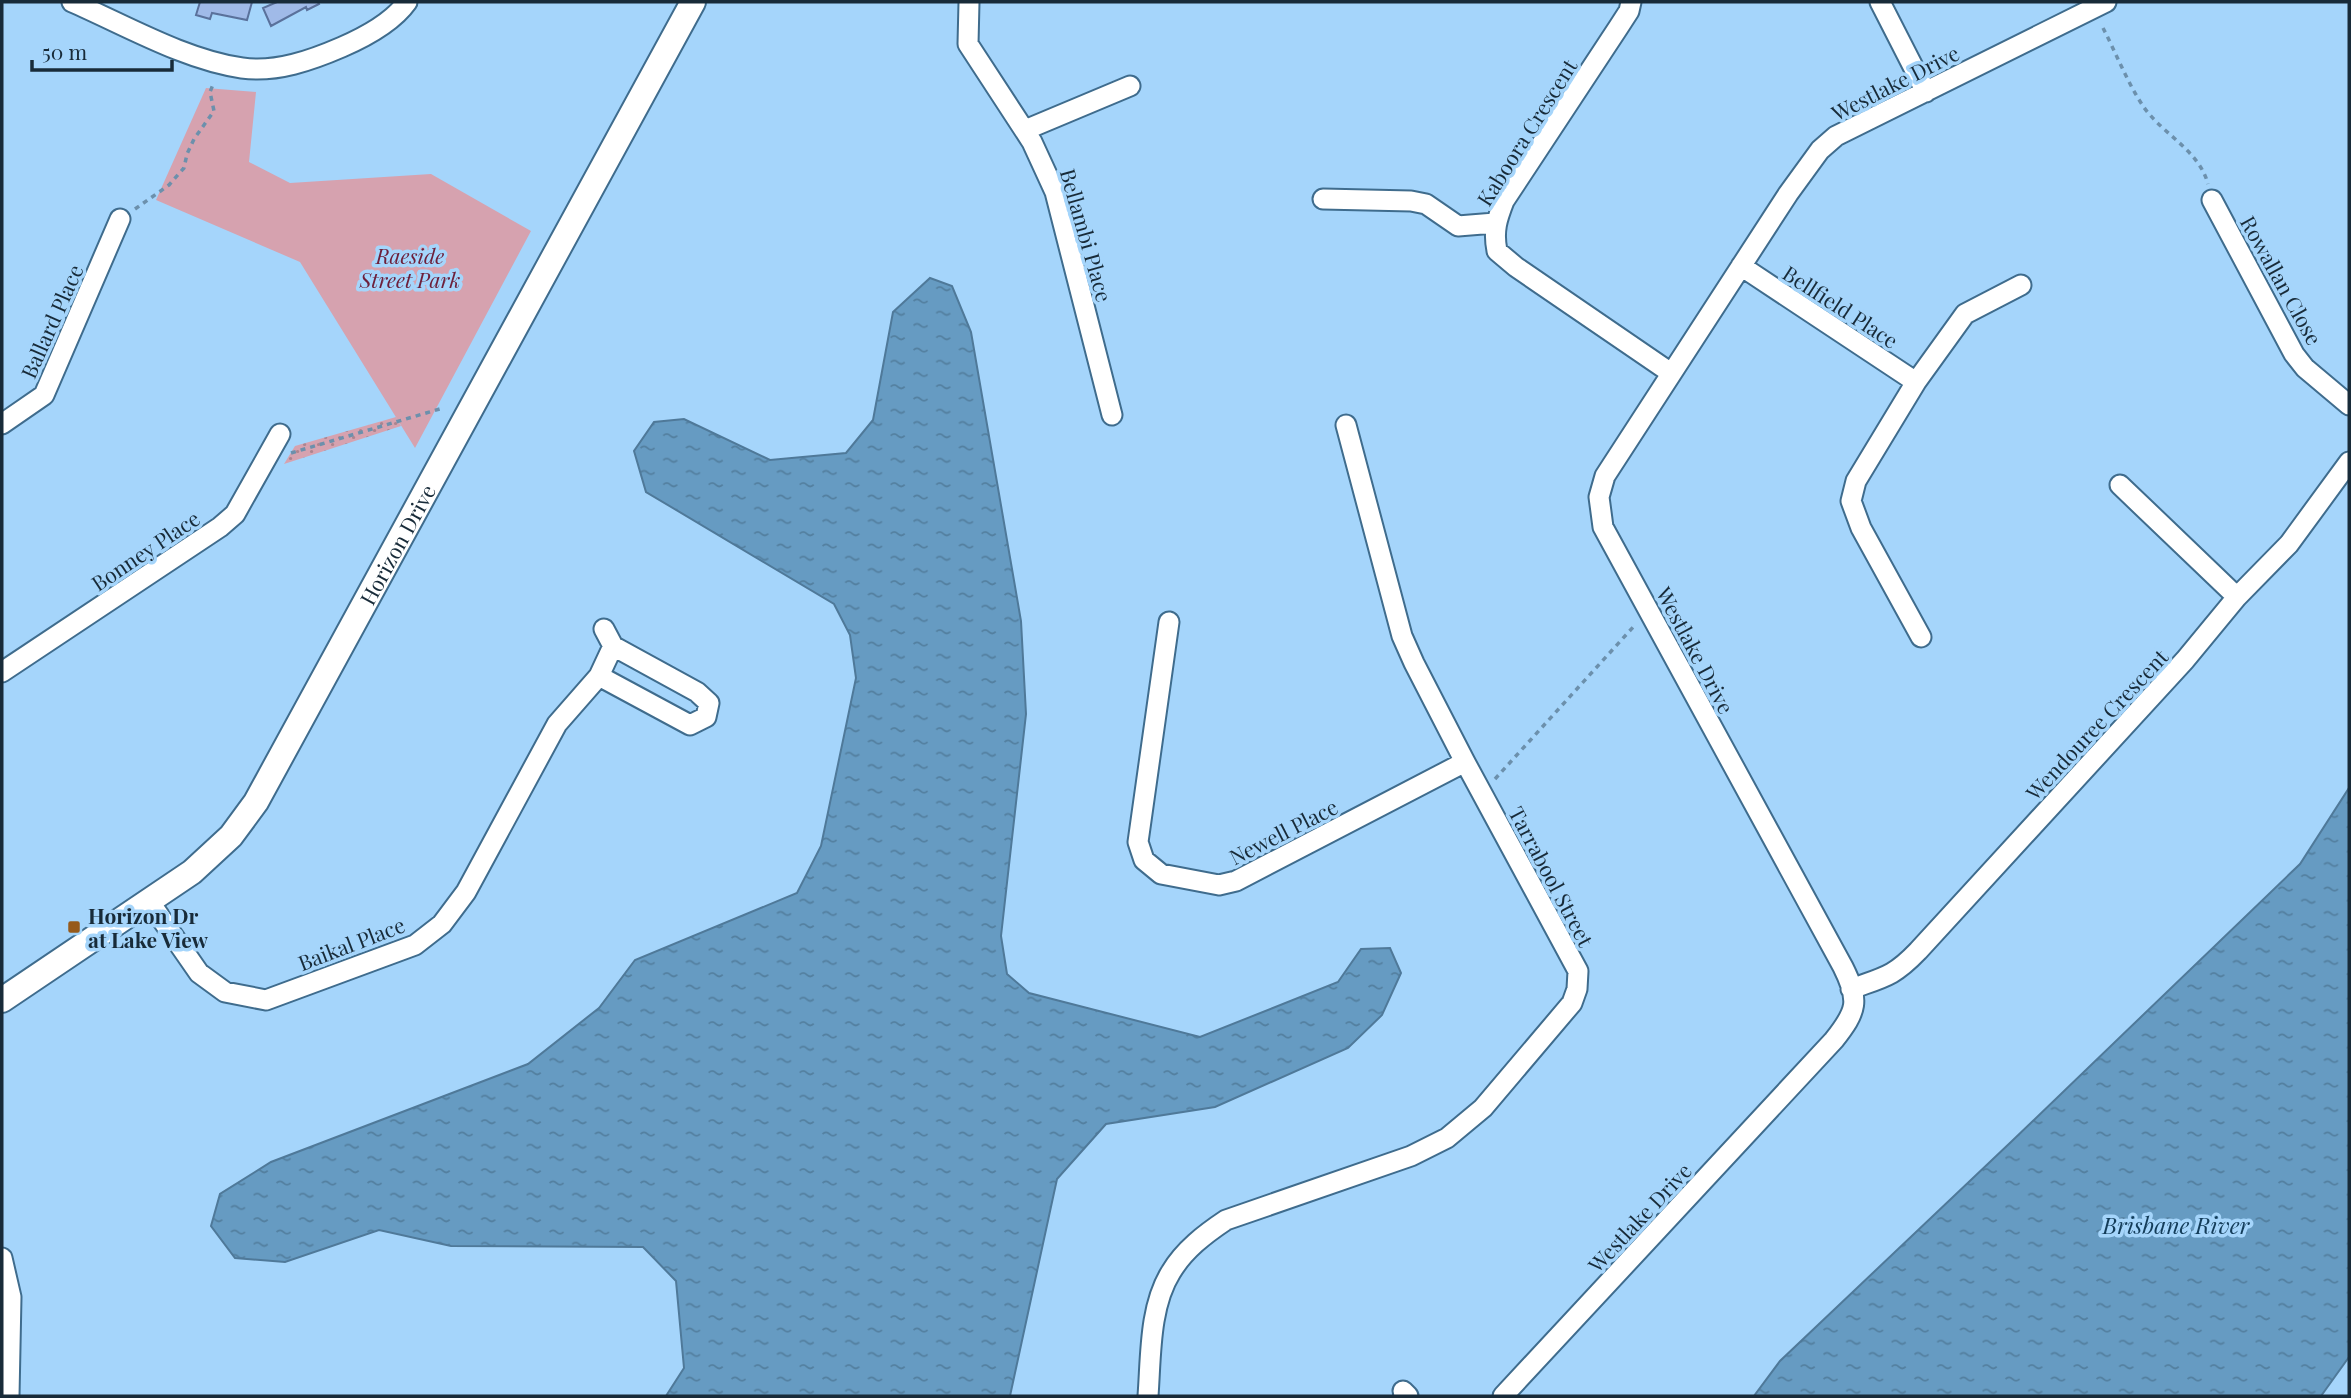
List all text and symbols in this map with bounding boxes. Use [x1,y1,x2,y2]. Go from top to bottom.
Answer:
scale bar [32,28,172,72]
text: 50 m [42,37,88,65]
street label: Westlake Drive [1826,38,1964,127]
street label: Kaboora Crescent [1470,53,1583,211]
street label: Bellambi Place [1055,165,1119,305]
street label: Rowallan Close [2235,210,2329,350]
park label: Raeside Street Park [359,241,460,293]
street label: Bellfield Place [1778,258,1904,354]
street label: Ballard Place [13,260,89,382]
street label: Horizon Drive [353,479,441,610]
street label: Bonney Place [85,504,205,596]
street label: Westlake Drive [1650,581,1741,718]
street label: Wendouree Crescent [2018,642,2174,806]
street label: Newell Place [1224,792,1342,870]
street label: Tarrabool Street [1503,801,1601,951]
place label: Horizon Dr at Lake View [88,901,209,953]
street label: Baikal Place [294,910,408,976]
marker: Horizon Dr at Lake View [66,919,82,935]
street label: Westlake Drive [1580,1156,1697,1278]
water label: Brisbane River [2102,1209,2251,1240]

